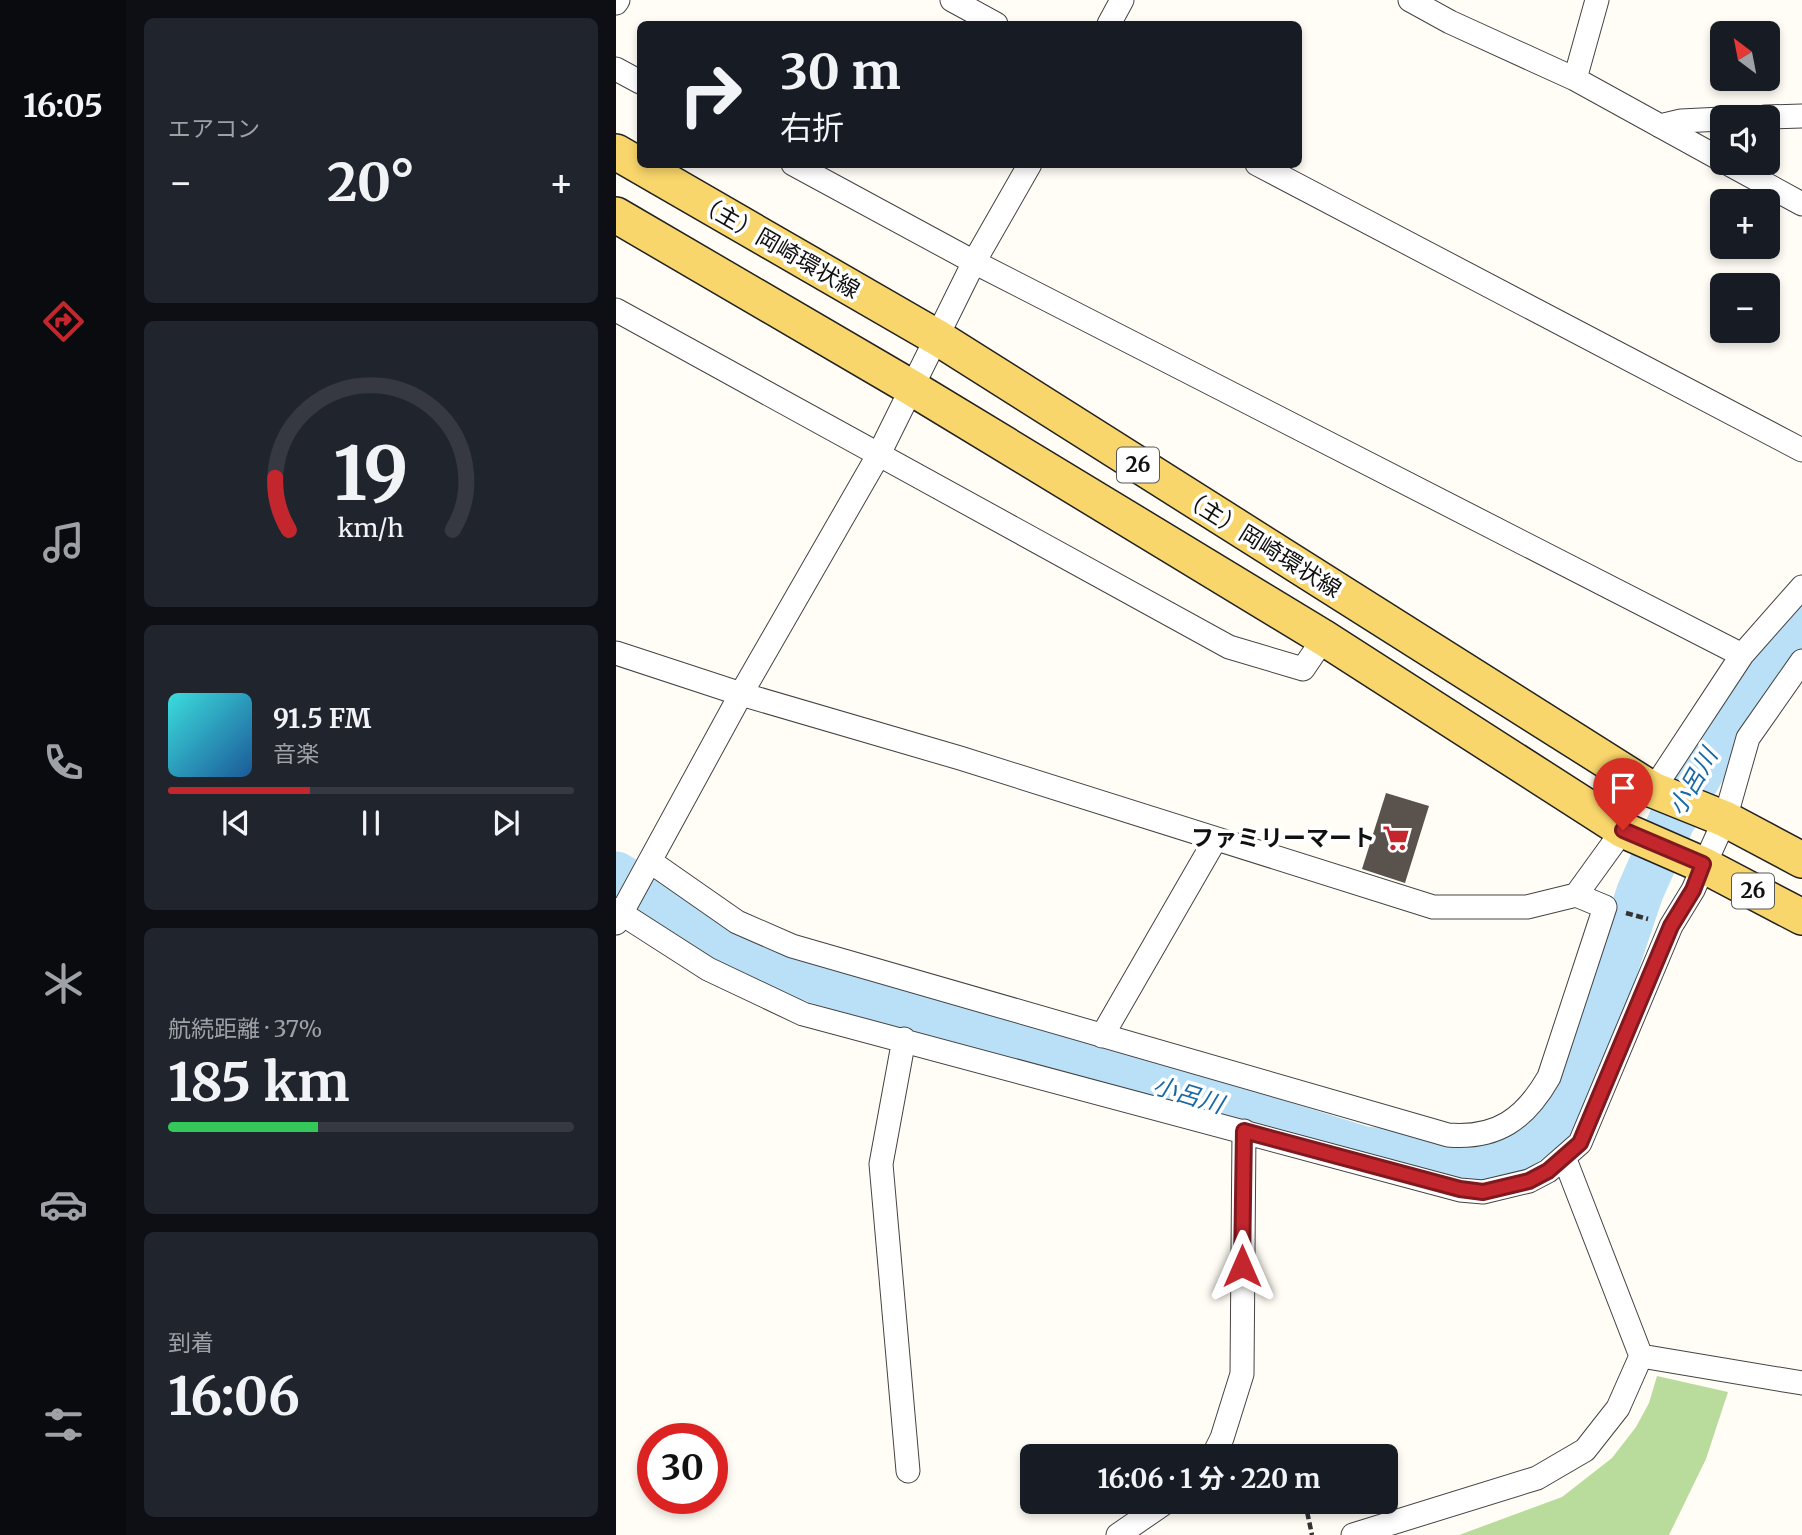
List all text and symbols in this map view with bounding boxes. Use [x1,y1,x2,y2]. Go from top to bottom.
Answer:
north arrow [1710,21,1780,91]
map controls [1710,21,1780,343]
text: 30 m [780,41,901,102]
icon: right [665,49,756,140]
text: 16:05 [23,86,103,126]
button: sound [1710,105,1780,175]
text: 右折 [780,108,844,148]
text: エアコン [168,114,260,143]
text: 20° [327,150,415,215]
text: − [168,159,193,206]
text: + [549,159,574,206]
street label: （主）岡崎環状線 [691,187,865,304]
button: + [1710,189,1780,259]
button: − [1710,273,1780,343]
icon: directions [39,297,88,346]
text: 19 [333,429,409,521]
road number: 26 [1117,448,1159,482]
street label: （主）岡崎環状線 [1176,482,1347,604]
text: km/h [338,512,404,544]
icon: music [39,518,88,567]
text: 91.5 FM [273,702,371,735]
icon: phone [39,738,88,787]
text: 音楽 [273,739,319,768]
water label: 小呂川 [1661,740,1725,821]
pin [1593,758,1653,830]
icon: arrive [1604,769,1642,807]
icon: previous [217,804,255,842]
icon: pause [352,804,390,842]
icon: next [487,804,525,842]
place label: ファミリーマート [1191,823,1375,852]
supermarket icon: ファミリーマート [1381,823,1411,853]
road number: 26 [1732,874,1774,908]
icon: climate [39,959,88,1008]
text: 航続距離 · 37% [168,1014,322,1043]
text: 185 km [168,1050,349,1115]
water label: 小呂川 [1149,1069,1230,1121]
icon: car [39,1180,88,1229]
position arrow [1205,1229,1279,1303]
text: 到着 [168,1328,214,1357]
text: 16:06 [168,1364,300,1429]
icon: filters [39,1400,88,1449]
speed limit sign: 30 [637,1423,728,1514]
text: 16:06 · 1 分 · 220 m [1097,1462,1321,1495]

